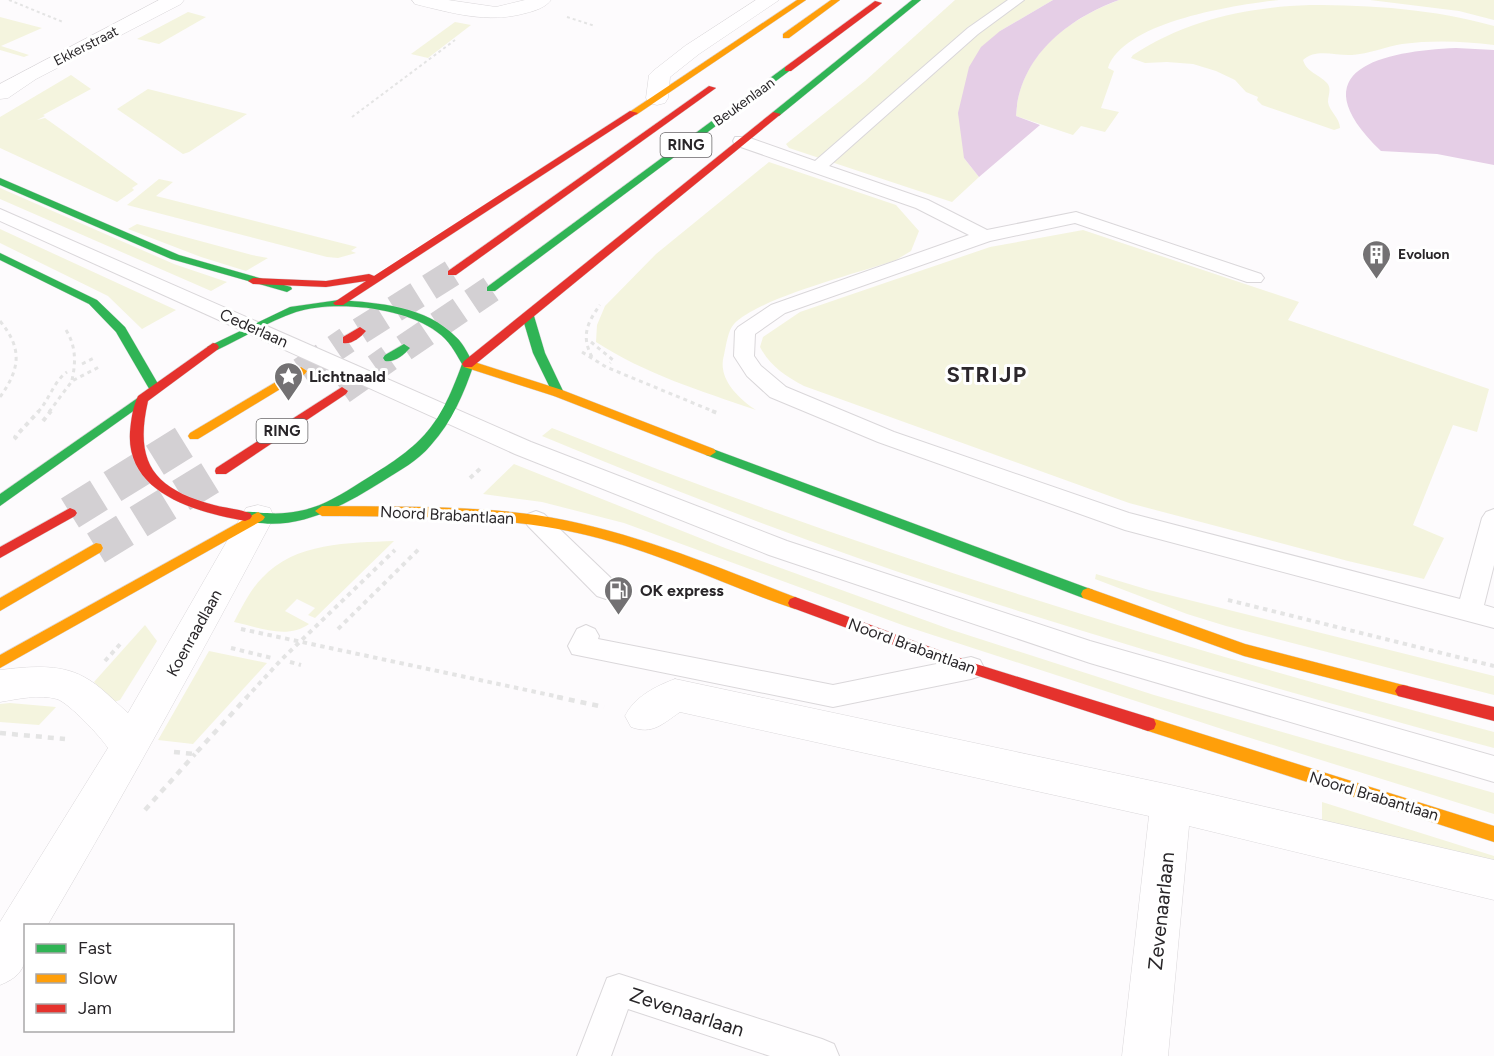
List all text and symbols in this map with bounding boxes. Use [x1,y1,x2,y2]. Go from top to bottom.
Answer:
street label: Ekkerstraat [51,22,121,70]
street label: Beukenlaan [710,74,778,130]
road number: RING [660,133,712,157]
building icon: Evoluon [1361,238,1393,280]
place label: Evoluon [1398,246,1449,263]
street label: Cederlaan [217,305,291,351]
place icon: Lichtnaald [272,360,304,402]
district label: STRIJP [946,361,1028,388]
place label: Lichtnaald [309,367,386,386]
road number: RING [256,419,308,443]
street label: Noord Brabantlaan [379,502,515,528]
fuel station icon: OK express [603,574,635,616]
place label: OK express [640,581,724,600]
street label: Koenraadlaan [162,586,226,680]
street label: Noord Brabantlaan [846,614,978,678]
street label: Noord Brabantlaan [1307,767,1441,825]
street label: Zevenaarlaan [1143,851,1179,971]
legend [24,924,234,1032]
text: Fast [78,937,112,959]
text: Slow [78,967,117,989]
street label: Zevenaarlaan [627,982,747,1042]
text: Jam [78,997,112,1019]

